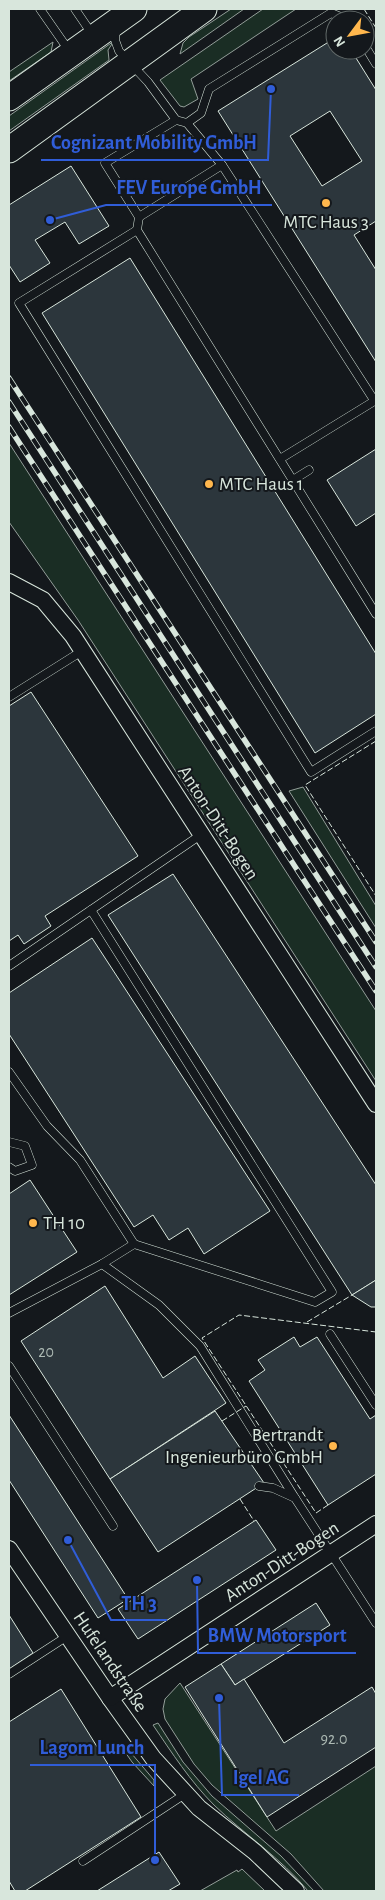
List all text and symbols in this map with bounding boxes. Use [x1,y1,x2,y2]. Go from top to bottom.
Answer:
north arrow [325,10,375,60]
text: N [331,34,348,49]
callout: Cognizant Mobility GmbH [41,125,268,160]
text: Cognizant Mobility GmbH [51,133,257,153]
callout: FEV Europe GmbH [106,170,272,205]
text: FEV Europe GmbH [116,178,262,198]
marker: MTC Haus 3 [320,197,332,209]
place label: MTC Haus 3 [283,213,369,232]
place label: MTC Haus 1 [219,475,303,494]
marker: MTC Haus 1 [203,478,215,490]
street label: Anton-Ditt-Bogen [174,763,262,883]
place label: TH 10 [43,1214,85,1233]
marker: TH 10 [27,1217,39,1229]
house number: 20 [38,1344,54,1360]
place label: Bertrandt Ingenieurbüro GmbH [165,1426,323,1467]
marker: Bertrandt Ingenieurbüro GmbH [327,1440,339,1452]
street label: Anton-Ditt-Bogen [222,1518,342,1606]
callout: TH 3 [111,1585,167,1620]
text: TH 3 [121,1594,157,1614]
street label: Hufelandstraße [70,1608,150,1716]
callout: BMW Motorsport [198,1618,356,1653]
text: BMW Motorsport [208,1626,347,1646]
callout: Lagom Lunch [30,1730,155,1765]
house number: 92.0 [321,1731,347,1747]
text: Lagom Lunch [40,1738,144,1758]
callout: Igel AG [222,1760,299,1795]
text: Igel AG [233,1768,289,1788]

